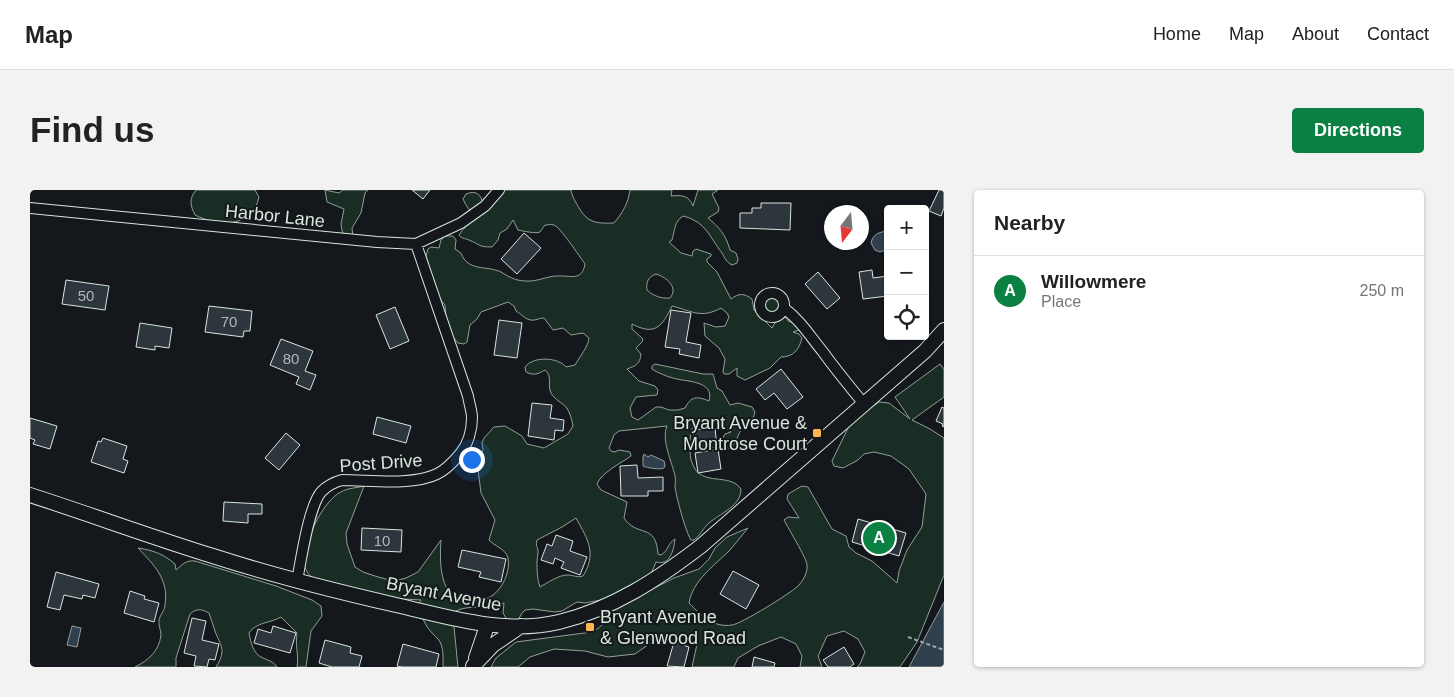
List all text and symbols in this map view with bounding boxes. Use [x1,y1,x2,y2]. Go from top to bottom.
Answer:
text: Map [25,21,73,48]
text: Home [1153,24,1201,44]
text: Map [1229,24,1264,44]
text: About [1292,24,1339,44]
text: Contact [1367,24,1429,44]
button: Directions [1292,108,1424,153]
text: Find us [30,110,154,149]
street label: Harbor Lane [224,201,326,231]
north arrow [824,205,869,250]
map controls [884,205,929,340]
button: + [884,205,929,250]
text: Nearby [994,211,1065,234]
button: − [884,250,929,295]
text: Willowmere [1041,271,1146,292]
text: A [1004,282,1016,299]
text: 250 m [1360,282,1404,299]
house number: 50 [78,287,94,304]
text: Place [1041,293,1081,310]
button: locate [884,295,929,340]
house number: 70 [221,313,237,330]
house number: 80 [283,350,299,367]
place label: Bryant Avenue & Montrose Court [673,413,807,454]
marker: Bryant Avenue & Montrose Court [811,427,823,439]
your location [459,447,485,473]
street label: Post Drive [339,450,423,476]
pin: A [863,519,895,557]
house number: 10 [374,532,390,549]
street label: Bryant Avenue [385,573,503,615]
place label: Bryant Avenue & Glenwood Road [600,607,746,648]
marker: Bryant Avenue & Glenwood Road [584,621,596,633]

